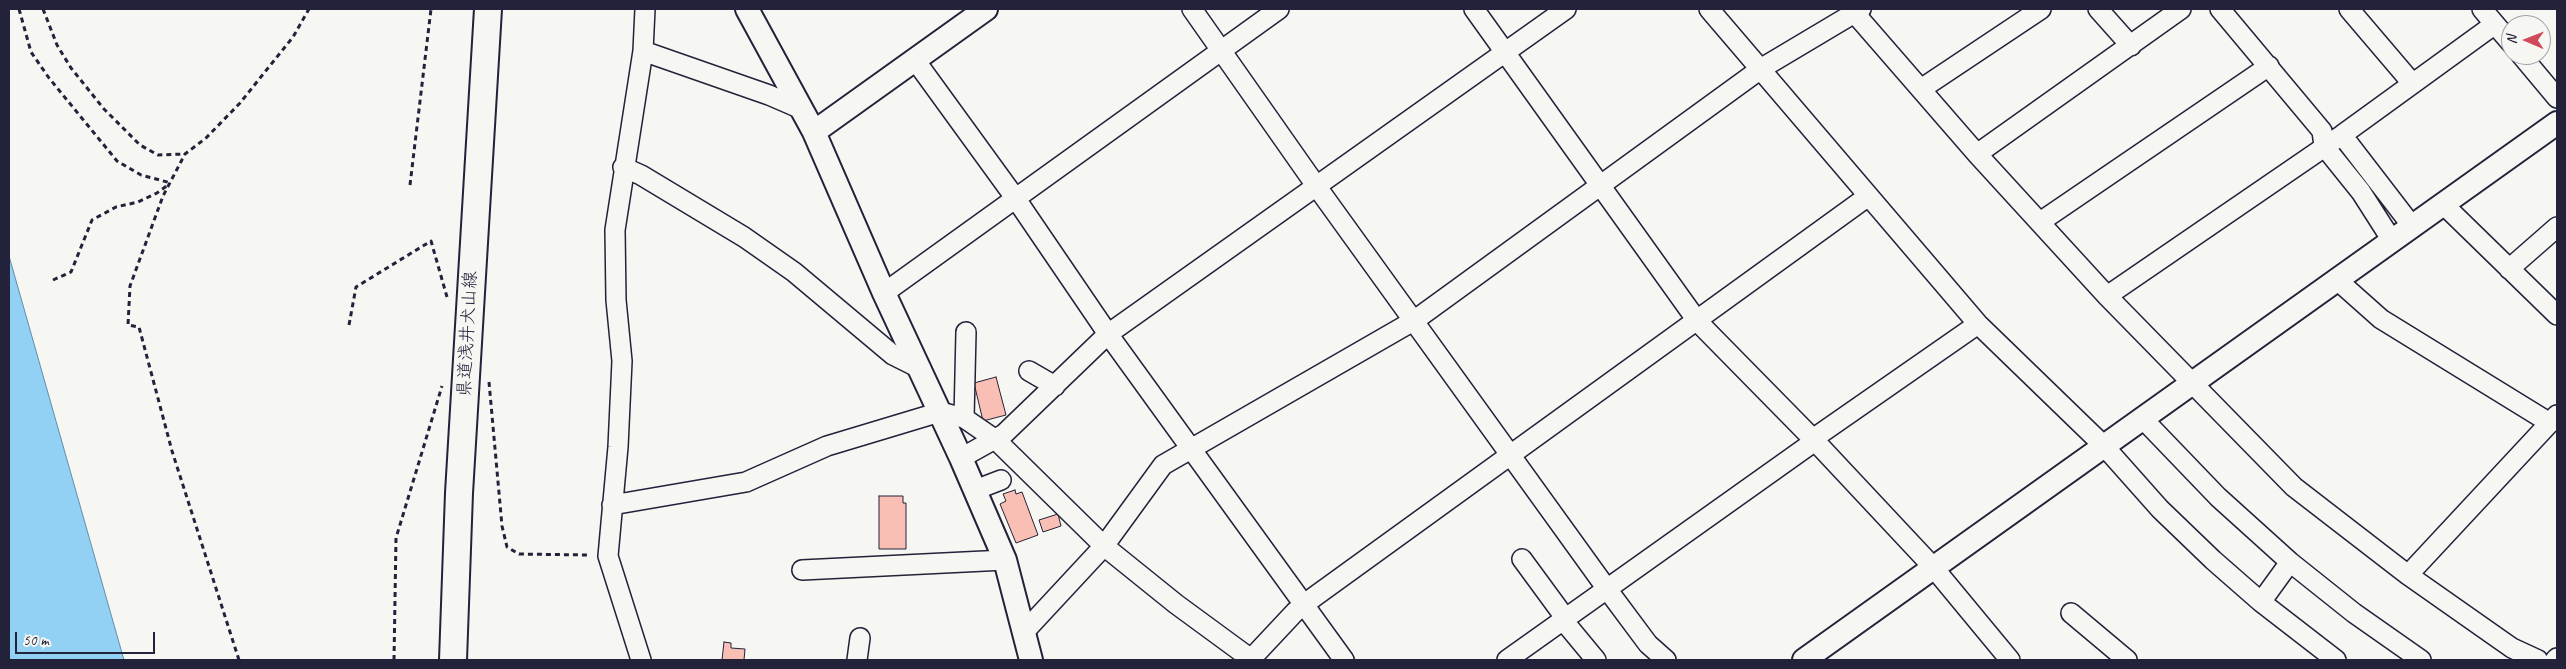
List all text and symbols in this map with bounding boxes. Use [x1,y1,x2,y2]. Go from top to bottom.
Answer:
north arrow [2501,15,2551,65]
text: N [2503,35,2520,44]
street label: 県道浅井犬山線 [454,271,482,397]
scale bar [18,622,158,654]
text: 50 m [23,631,49,650]

